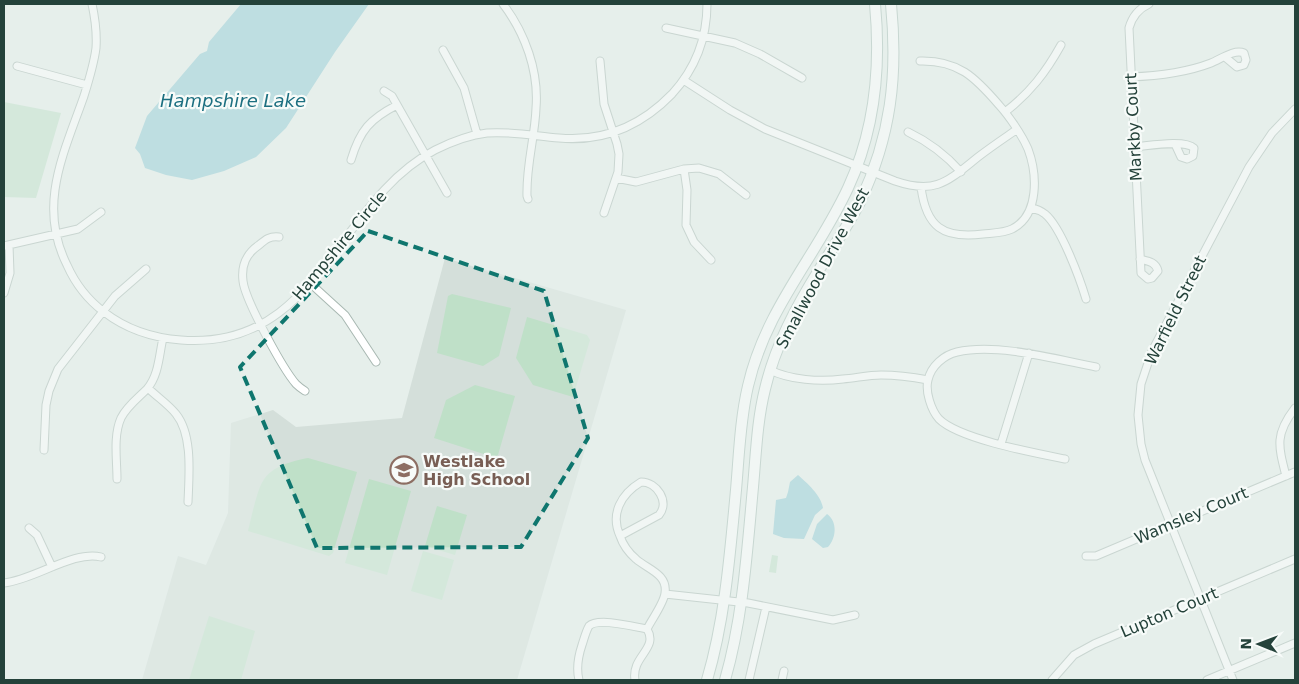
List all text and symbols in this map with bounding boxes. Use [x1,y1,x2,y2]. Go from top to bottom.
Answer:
street label: Markby Court [1121,72,1146,181]
water label: Hampshire Lake [160,90,306,111]
street label: Smallwood Drive West [772,185,873,352]
street label: Hampshire Circle [288,187,391,304]
street label: Warfield Street [1141,252,1210,368]
place label: Westlake High School [423,452,530,489]
school or university icon: Westlake High School [389,455,419,485]
street label: Wamsley Court [1132,483,1251,548]
street label: Lupton Court [1118,583,1221,642]
north arrow [1234,619,1284,669]
text: N [1238,638,1254,650]

